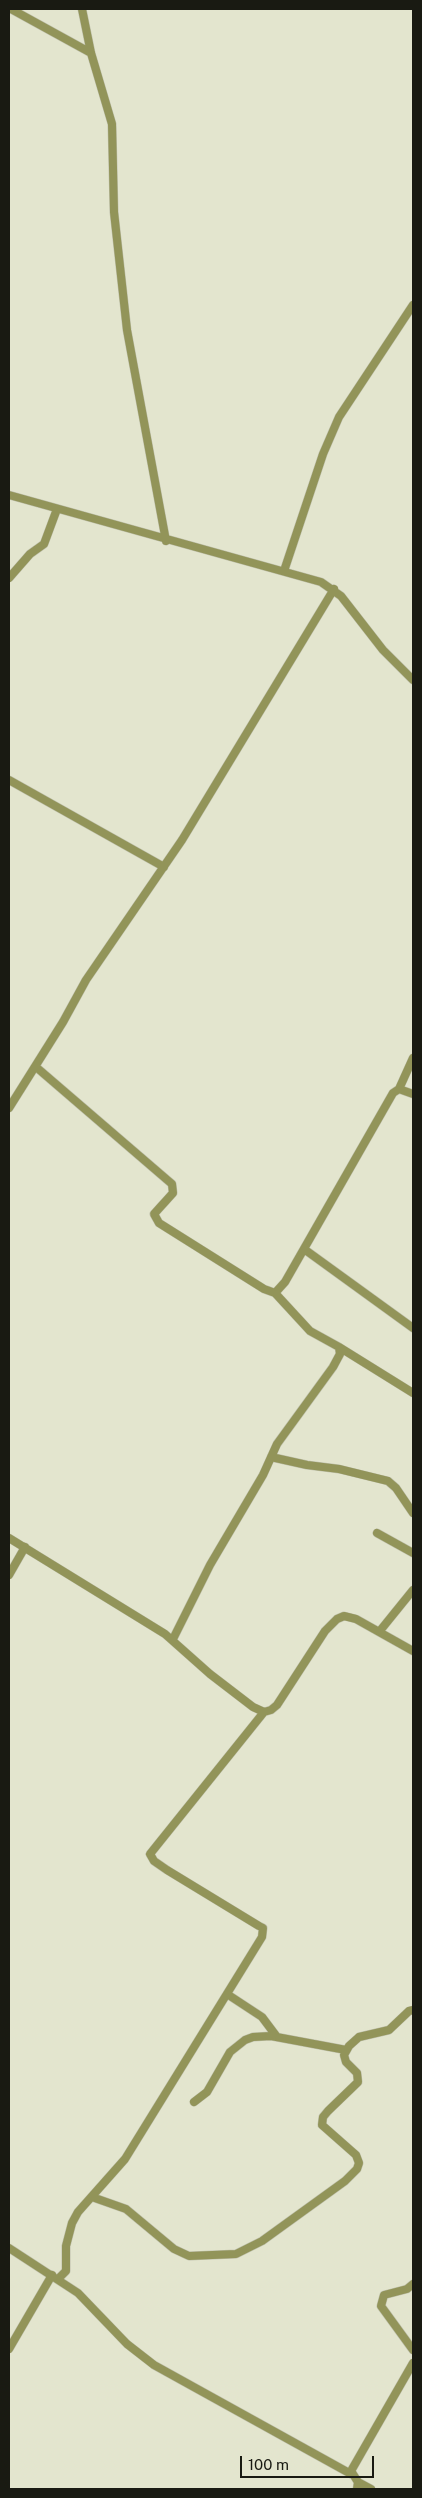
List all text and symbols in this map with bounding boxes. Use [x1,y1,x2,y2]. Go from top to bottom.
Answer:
scale bar [242,2446,376,2478]
text: 100 m [248,2456,289,2473]

